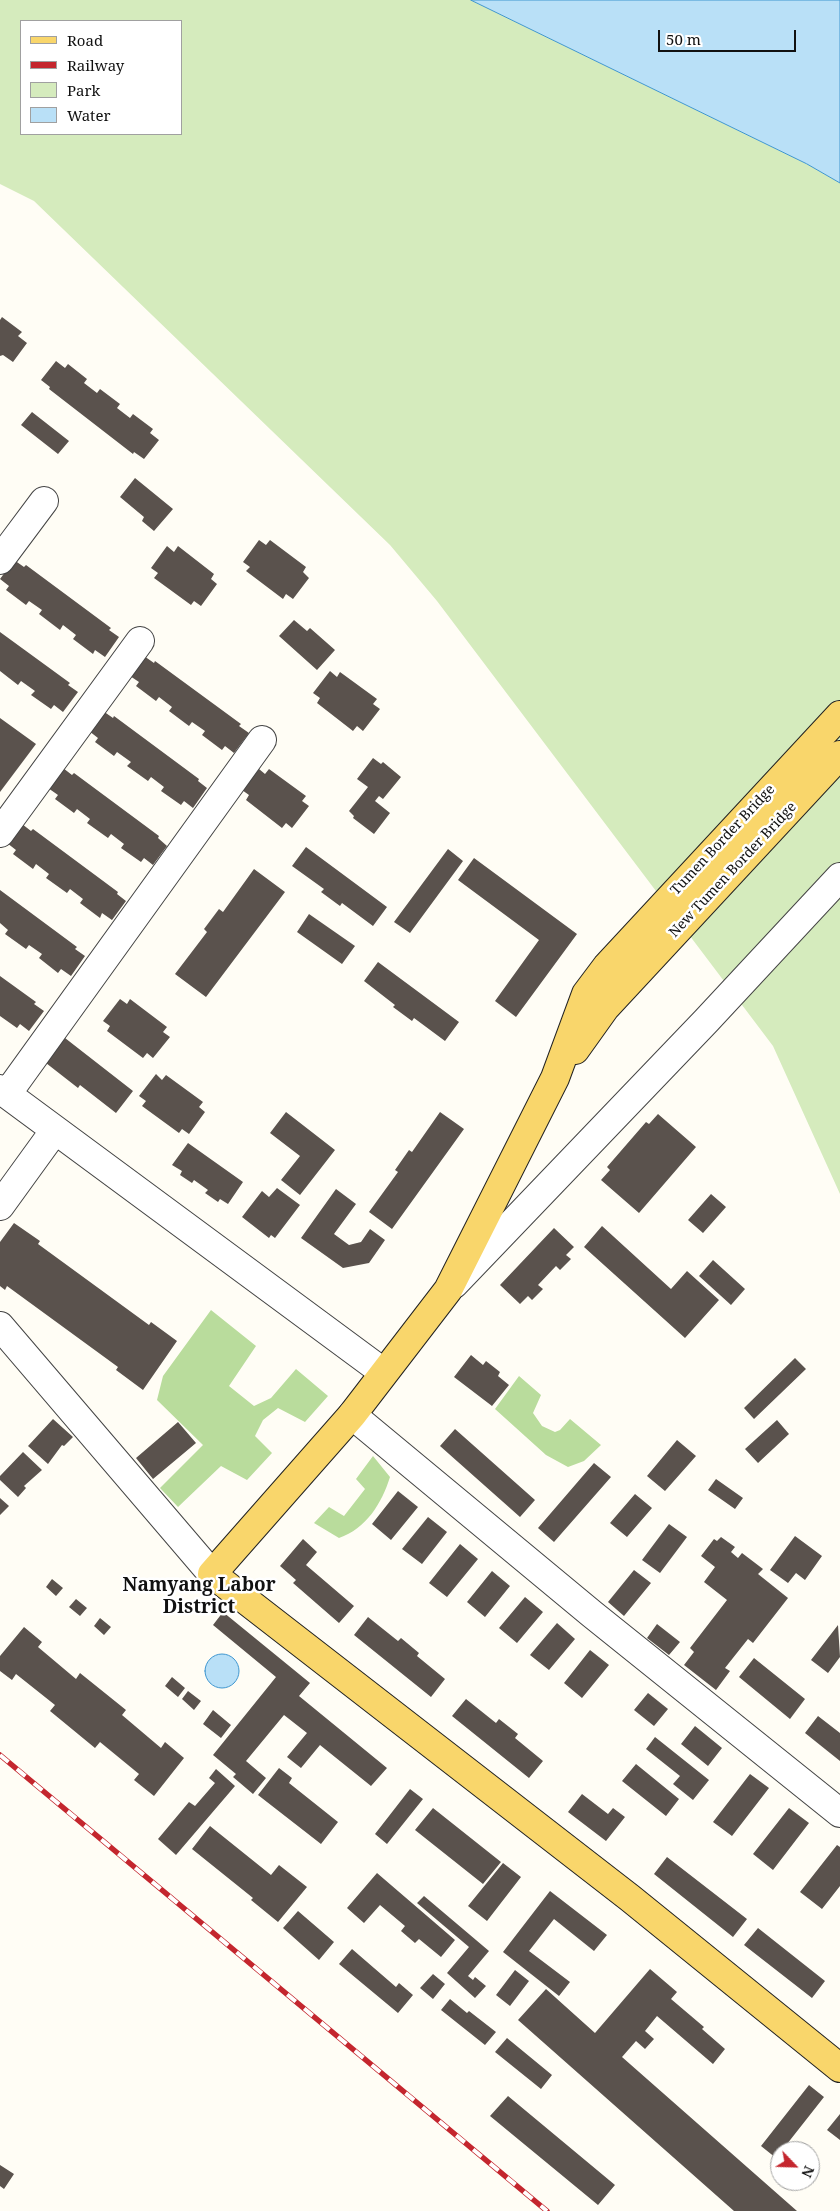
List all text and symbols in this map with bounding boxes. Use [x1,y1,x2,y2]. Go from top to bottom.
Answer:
legend [20,20,182,135]
scale bar [660,20,798,52]
text: 50 m [666,29,701,49]
text: Road [67,30,103,50]
text: Railway [67,55,124,75]
text: Park [67,80,100,100]
text: Water [67,105,110,125]
street label: Tumen Border Bridge [667,781,779,899]
street label: New Tumen Border Bridge [666,799,800,941]
district label: Namyang Labor District [122,1575,276,1619]
north arrow [770,2141,820,2191]
text: N [797,2163,819,2181]

